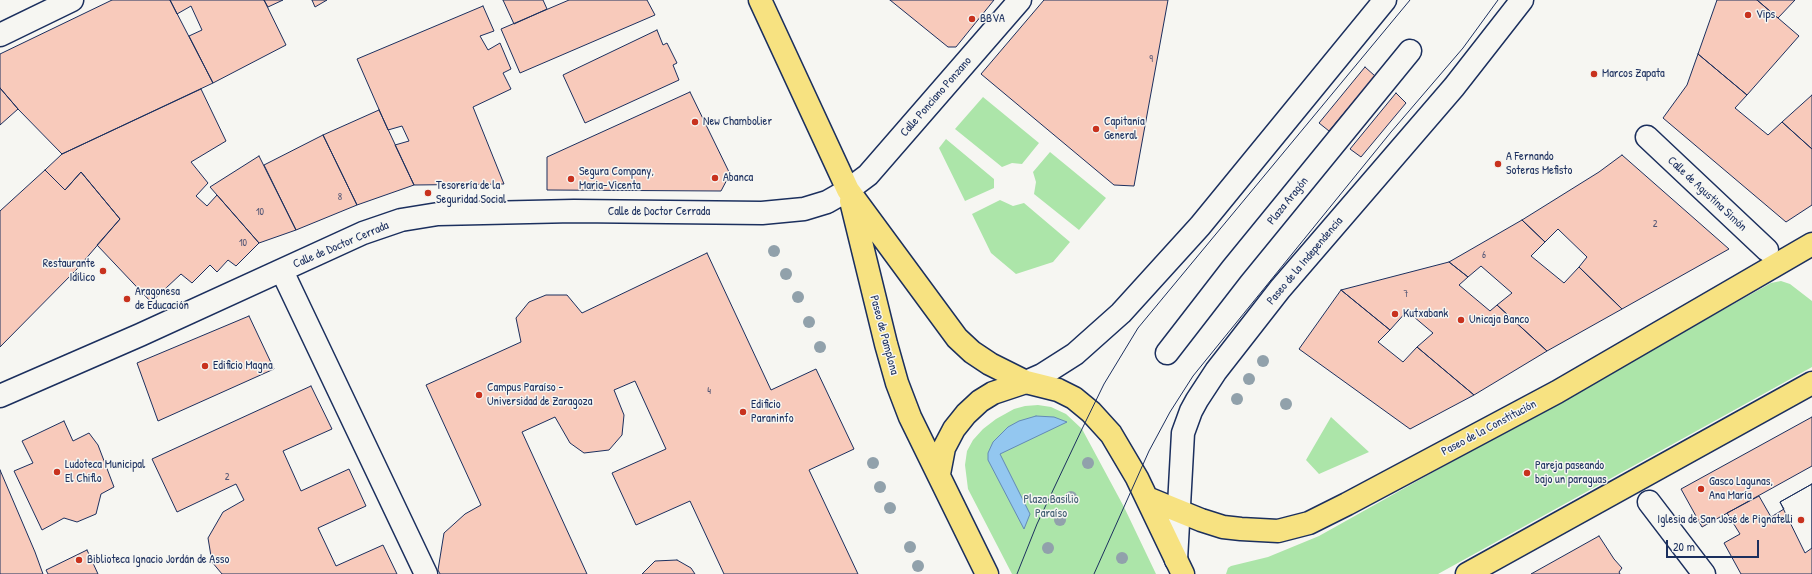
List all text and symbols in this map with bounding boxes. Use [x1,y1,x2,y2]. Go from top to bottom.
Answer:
place label: Vips [1756,8,1775,22]
marker: Vips [1743,10,1753,20]
place label: BBVA [980,12,1005,26]
marker: BBVA [967,14,977,24]
house number: 9 [1149,53,1153,65]
street label: Calle Ponciano Ponzano [897,54,975,140]
place label: Marcos Zapata [1602,67,1665,81]
marker: Marcos Zapata [1589,69,1599,79]
place label: New Chambolier [703,115,772,129]
place label: Capitanía General [1104,115,1145,143]
marker: New Chambolier [690,117,700,127]
marker: Capitanía General [1091,124,1101,134]
place label: A Fernando Soteras Mefisto [1506,150,1572,178]
street label: Calle de Agustina Simón [1664,154,1750,234]
marker: A Fernando Soteras Mefisto [1493,159,1503,169]
place label: Segura Company, Maria-Vicenta [579,165,654,193]
place label: Abanca [723,171,753,185]
marker: Abanca [710,173,720,183]
marker: Segura Company, Maria-Vicenta [566,174,576,184]
street label: Plaza Aragón [1264,174,1312,228]
place label: Tesorería de la Seguridad Social [436,179,506,207]
marker: Tesorería de la Seguridad Social [423,188,433,198]
house number: 8 [338,191,342,203]
street label: Calle de Doctor Cerrada [608,205,710,219]
house number: 10 [256,206,264,218]
street label: Paseo de la Independencia [1264,214,1346,308]
street label: Calle de Doctor Cerrada [291,218,391,272]
house number: 2 [1653,218,1657,230]
house number: 10 [239,237,247,249]
house number: 6 [1482,249,1486,261]
place label: Restaurante Idílico [43,257,95,285]
marker: Restaurante Idílico [98,266,108,276]
place label: Aragonesa de Educación [135,285,189,313]
house number: 7 [1404,288,1408,300]
marker: Aragonesa de Educación [122,294,132,304]
street label: Paseo de Pamplona [866,294,902,376]
place label: Kutxabank [1403,307,1448,321]
marker: Kutxabank [1390,309,1400,319]
place label: Unicaja Banco [1469,313,1529,327]
marker: Unicaja Banco [1456,315,1466,325]
place label: Edificio Magna [213,359,273,373]
marker: Edificio Magna [200,361,210,371]
place label: Campus Paraíso - Universidad de Zaragoza [487,381,592,409]
house number: 4 [707,385,711,397]
marker: Campus Paraíso - Universidad de Zaragoza [474,390,484,400]
street label: Paseo de la Constitución [1439,397,1539,459]
place label: Edificio Paraninfo [751,398,793,426]
marker: Edificio Paraninfo [738,407,748,417]
place label: Ludoteca Municipal El Chiflo [65,458,145,486]
place label: Pareja paseando bajo un paraguas [1535,459,1607,487]
marker: Ludoteca Municipal El Chiflo [52,467,62,477]
marker: Pareja paseando bajo un paraguas [1522,468,1532,478]
house number: 2 [225,471,229,483]
place label: Gasco Lagunas, Ana María [1709,475,1773,503]
marker: Gasco Lagunas, Ana María [1696,484,1706,494]
park label: Plaza Basilio Paraíso [1023,493,1079,521]
place label: Iglesia de San José de Pignatelli [1657,513,1793,527]
marker: Iglesia de San José de Pignatelli [1796,515,1806,525]
scale bar [1668,532,1761,558]
text: 20 m [1673,538,1695,555]
place label: Biblioteca Ignacio Jordán de Asso [87,553,229,567]
marker: Biblioteca Ignacio Jordán de Asso [74,555,84,565]

